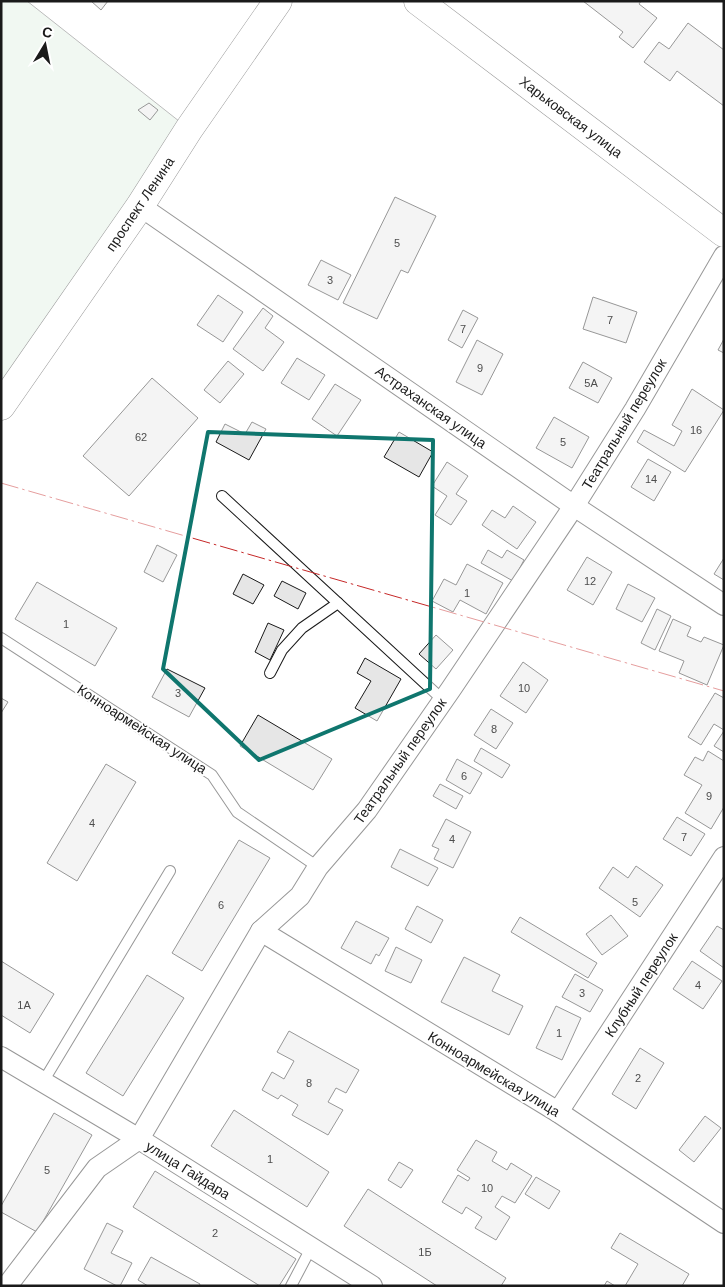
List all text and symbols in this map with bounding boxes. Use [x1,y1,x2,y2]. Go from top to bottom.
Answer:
north arrow [20,20,70,70]
text: С [41,23,54,41]
street label: Харьковская улица [516,73,626,161]
street label: проспект Ленина [103,154,178,254]
house number: 5 [394,237,400,249]
house number: 3 [327,274,333,286]
house number: 7 [607,314,613,326]
house number: 7 [460,323,466,335]
street label: Театральный переулок [579,355,670,492]
house number: 9 [477,362,483,374]
street label: Астраханская улица [372,363,490,451]
house number: 5А [584,377,598,389]
house number: 16 [690,424,702,436]
house number: 62 [135,431,147,443]
house number: 5 [560,436,566,448]
house number: 14 [645,473,657,485]
house number: 12 [584,575,596,587]
house number: 1 [464,587,470,599]
house number: 1 [63,618,69,630]
street label: Конноармейская улица [74,681,210,777]
house number: 10 [518,682,530,694]
house number: 3 [175,687,181,699]
street label: Театральный переулок [351,694,450,827]
house number: 8 [491,723,497,735]
house number: 6 [461,770,467,782]
house number: 9 [706,790,712,802]
house number: 4 [89,817,95,829]
house number: 7 [681,831,687,843]
house number: 4 [449,833,455,845]
house number: 5 [632,896,638,908]
house number: 6 [218,899,224,911]
street label: Клубный переулок [601,929,681,1040]
house number: 4 [695,979,701,991]
house number: 3 [579,987,585,999]
house number: 1А [17,999,31,1011]
house number: 1 [556,1027,562,1039]
street label: Конноармейская улица [425,1028,563,1120]
house number: 2 [635,1072,641,1084]
house number: 8 [306,1077,312,1089]
street label: улица Гайдара [143,1138,233,1202]
house number: 1 [267,1153,273,1165]
house number: 5 [44,1164,50,1176]
house number: 10 [481,1182,493,1194]
house number: 2 [212,1227,218,1239]
house number: 1Б [418,1246,432,1258]

